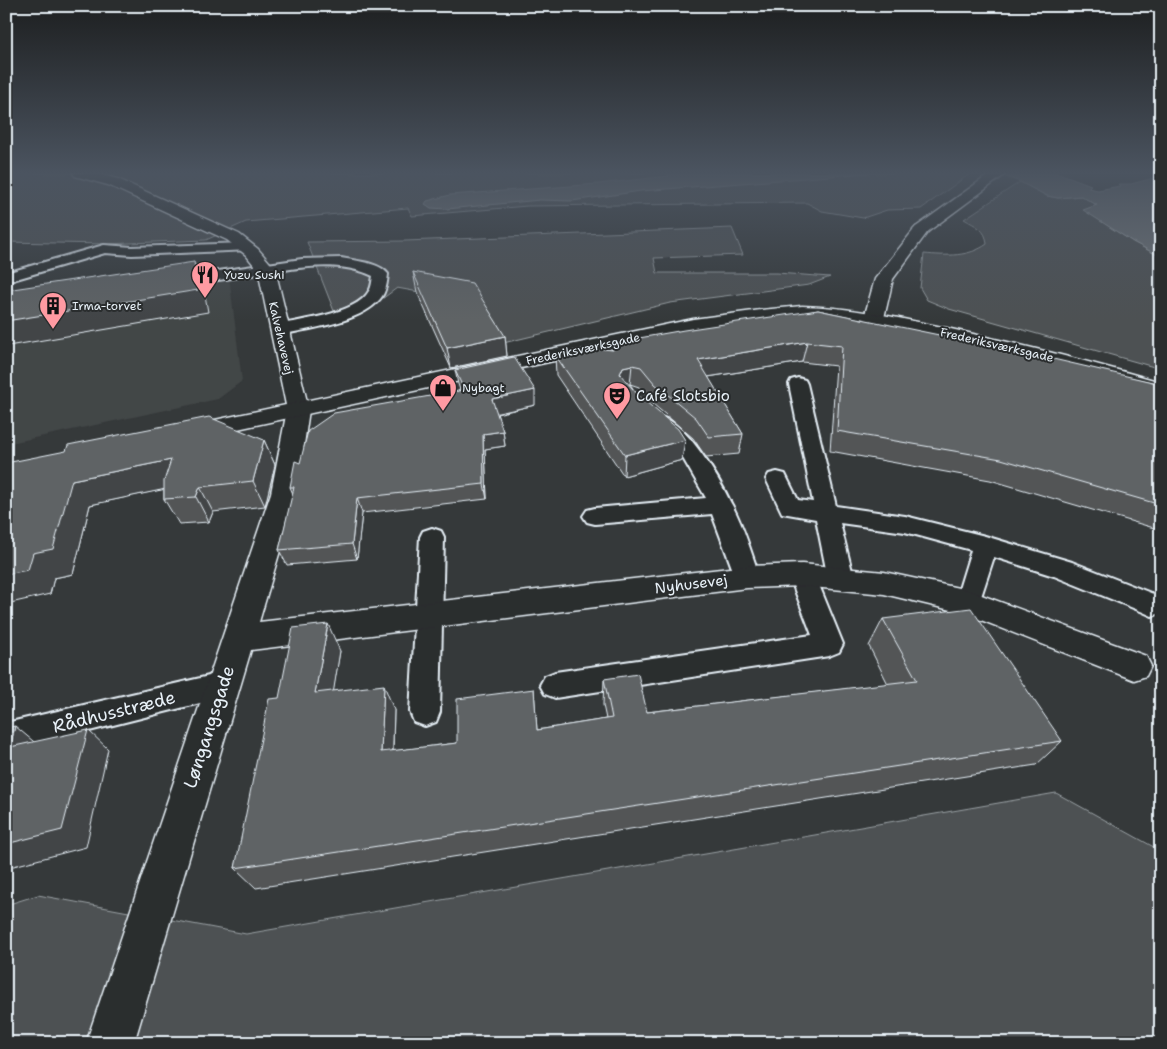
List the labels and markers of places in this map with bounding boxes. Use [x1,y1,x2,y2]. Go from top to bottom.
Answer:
restaurant icon: Yuzu Sushi [190,260,220,299]
place label: Yuzu Sushi [224,267,285,283]
building icon: Irma-torvet [38,291,68,330]
place label: Irma-torvet [72,298,142,314]
shop icon: Nybagt [428,373,458,412]
place label: Nybagt [462,380,505,396]
theatre icon: Café Slotsbio [602,381,632,420]
place label: Café Slotsbio [636,386,730,406]

